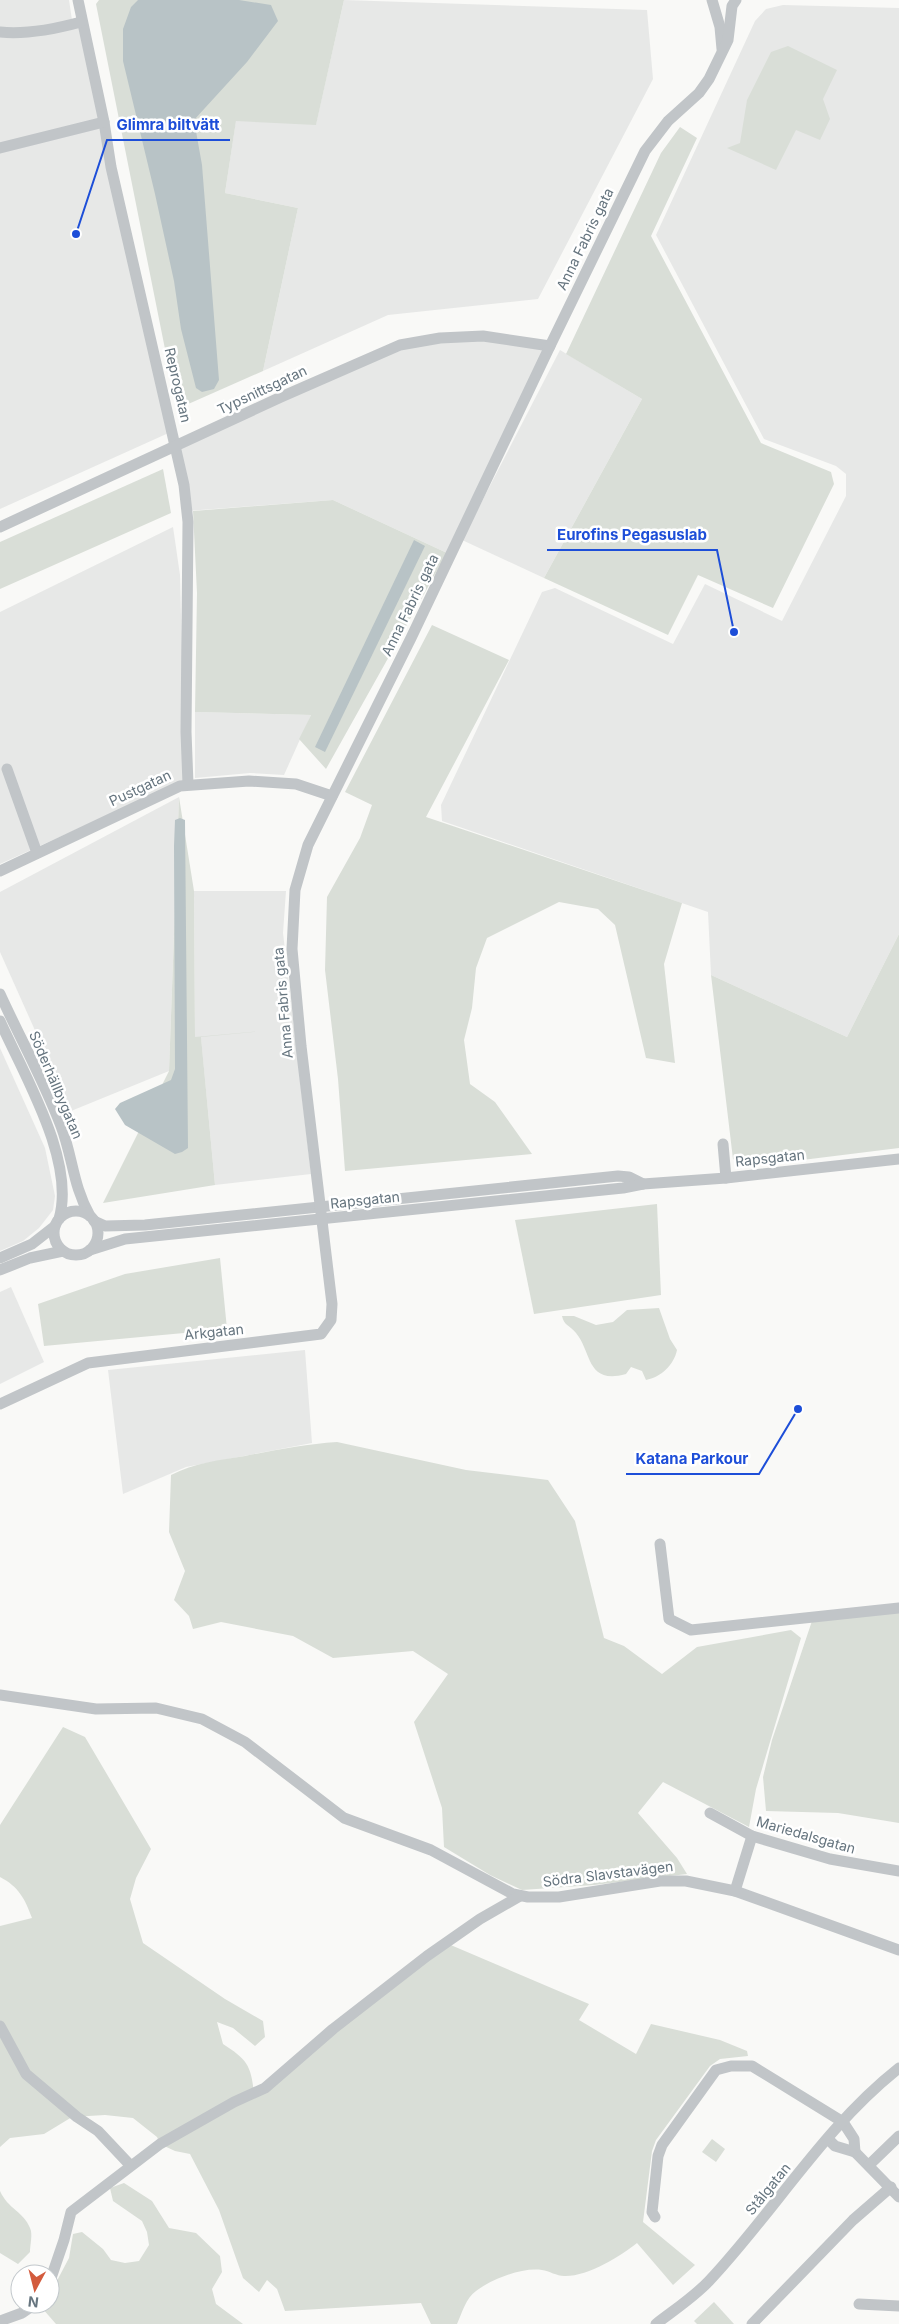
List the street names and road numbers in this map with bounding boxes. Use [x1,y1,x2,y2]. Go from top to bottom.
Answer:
street label: Anna Fabris gata [552,185,617,293]
street label: Reprogatan [162,346,195,424]
street label: Typsnittsgatan [214,361,309,418]
street label: Anna Fabris gata [377,551,442,659]
street label: Pustgatan [106,766,173,809]
street label: Anna Fabris gata [269,947,296,1059]
street label: Söderhällbygatan [26,1028,87,1141]
street label: Rapsgatan [734,1145,806,1170]
street label: Rapsgatan [329,1187,401,1212]
street label: Arkgatan [183,1320,245,1343]
street label: Mariedalsgatan [755,1812,858,1857]
street label: Södra Slavstavägen [542,1857,674,1890]
street label: Stålgatan [741,2159,794,2218]

